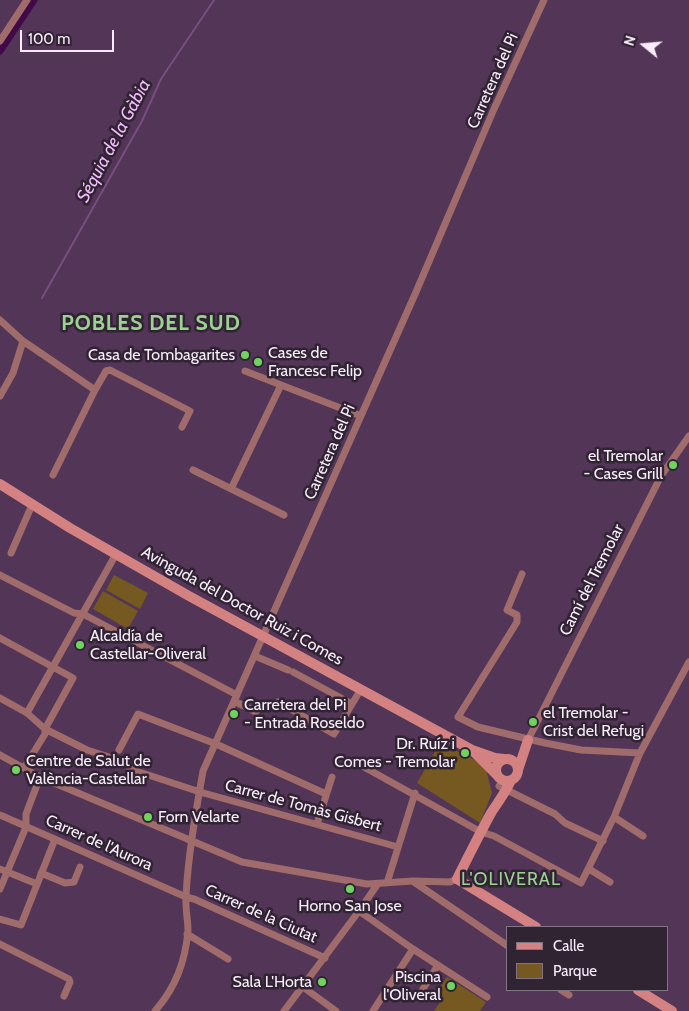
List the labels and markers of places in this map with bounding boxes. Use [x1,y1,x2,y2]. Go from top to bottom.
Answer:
place label: Cases de Francesc Felip [268,343,362,381]
place label: Casa de Tombagarites [88,345,235,365]
marker: Casa de Tombagarites [239,349,251,361]
marker: Cases de Francesc Felip [252,356,264,368]
place label: el Tremolar - Cases Grill [583,446,663,484]
marker: el Tremolar - Cases Grill [667,459,679,471]
place label: Alcaldía de Castellar-Oliveral [90,626,206,664]
marker: Alcaldía de Castellar-Oliveral [74,639,86,651]
place label: Carretera del Pi - Entrada Roseldo [244,695,364,733]
place label: el Tremolar - Crist del Refugi [543,703,644,741]
marker: Carretera del Pi - Entrada Roseldo [228,708,240,720]
marker: el Tremolar - Crist del Refugi [527,716,539,728]
place label: Dr. Ruíz i Comes - Tremolar [334,734,455,772]
marker: Dr. Ruíz i Comes - Tremolar [459,747,471,759]
place label: Centre de Salut de València-Castellar [26,751,151,789]
marker: Centre de Salut de València-Castellar [10,764,22,776]
place label: Forn Velarte [158,807,239,827]
marker: Forn Velarte [142,811,154,823]
marker: Horno San Jose [344,883,356,895]
place label: Horno San Jose [298,896,402,916]
place label: Piscina l'Oliveral [383,967,441,1005]
place label: Sala L'Horta [233,972,312,992]
marker: Sala L'Horta [316,976,328,988]
marker: Piscina l'Oliveral [445,980,457,992]

